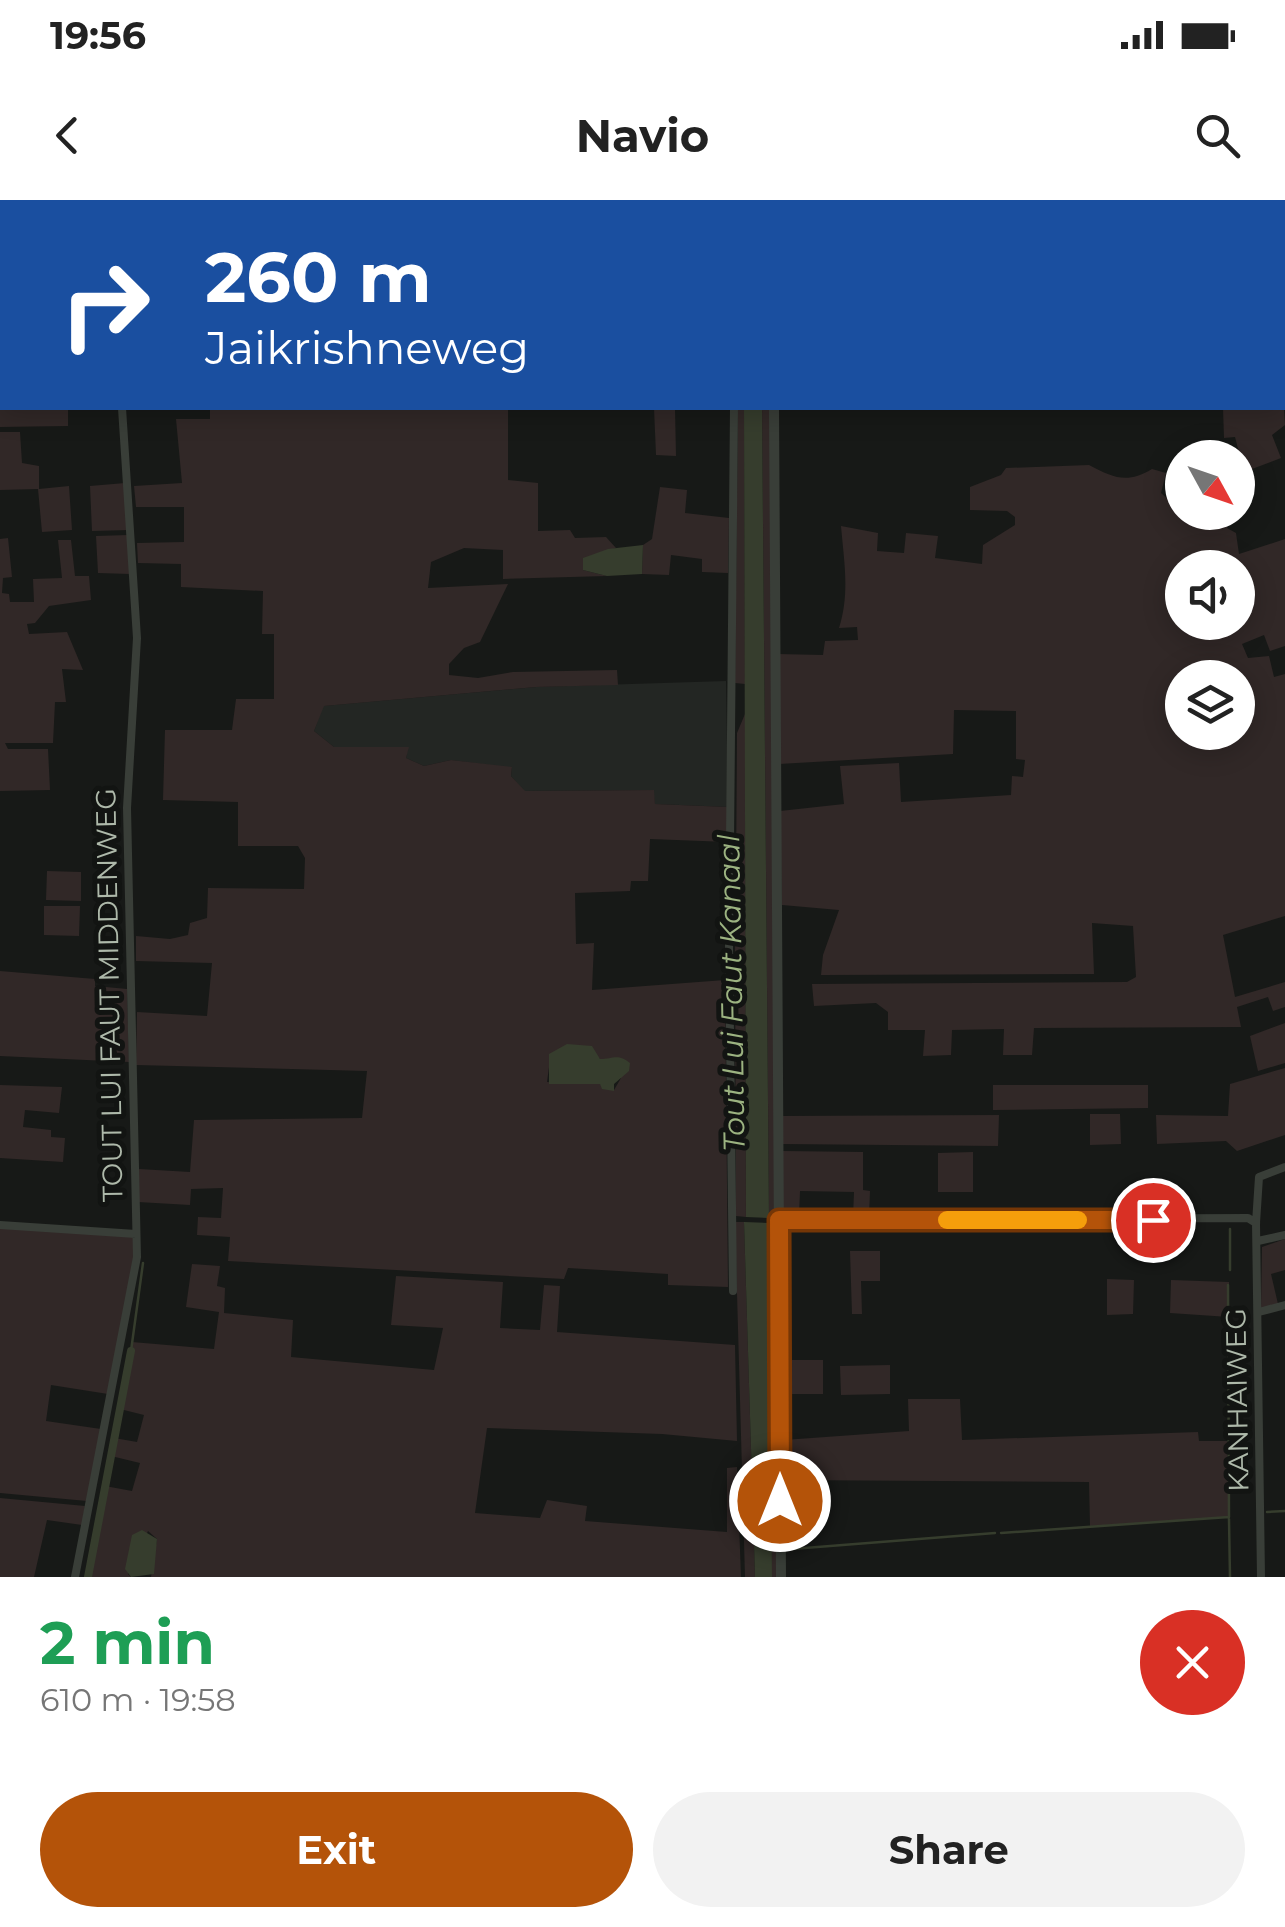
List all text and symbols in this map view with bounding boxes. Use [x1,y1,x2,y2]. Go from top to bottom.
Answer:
text: 19:56 [50,12,146,59]
icon: back [40,108,95,163]
text: Navio [576,108,709,163]
icon: search [1190,108,1245,163]
text: 260 m [205,234,432,320]
icon: right [40,240,170,370]
text: Jaikrishneweg [205,320,529,375]
north arrow [1165,440,1255,530]
map controls [1165,440,1255,750]
button: sound [1165,550,1255,640]
button: layers [1165,660,1255,750]
street label: TOUT LUI FAUT MIDDENWEG [88,788,130,1202]
water label: Tout Lui Faut Kanaal [710,834,753,1152]
pin [1111,1178,1196,1263]
icon: arrive [1126,1193,1181,1248]
street label: KANHAIWEG [1218,1308,1256,1492]
position arrow [728,1449,832,1553]
text: 2 min [40,1606,215,1679]
button: close [1140,1610,1245,1715]
text: 610 m · 19:58 [40,1680,236,1719]
button: Exit [40,1792,633,1907]
button: Share [653,1792,1245,1907]

